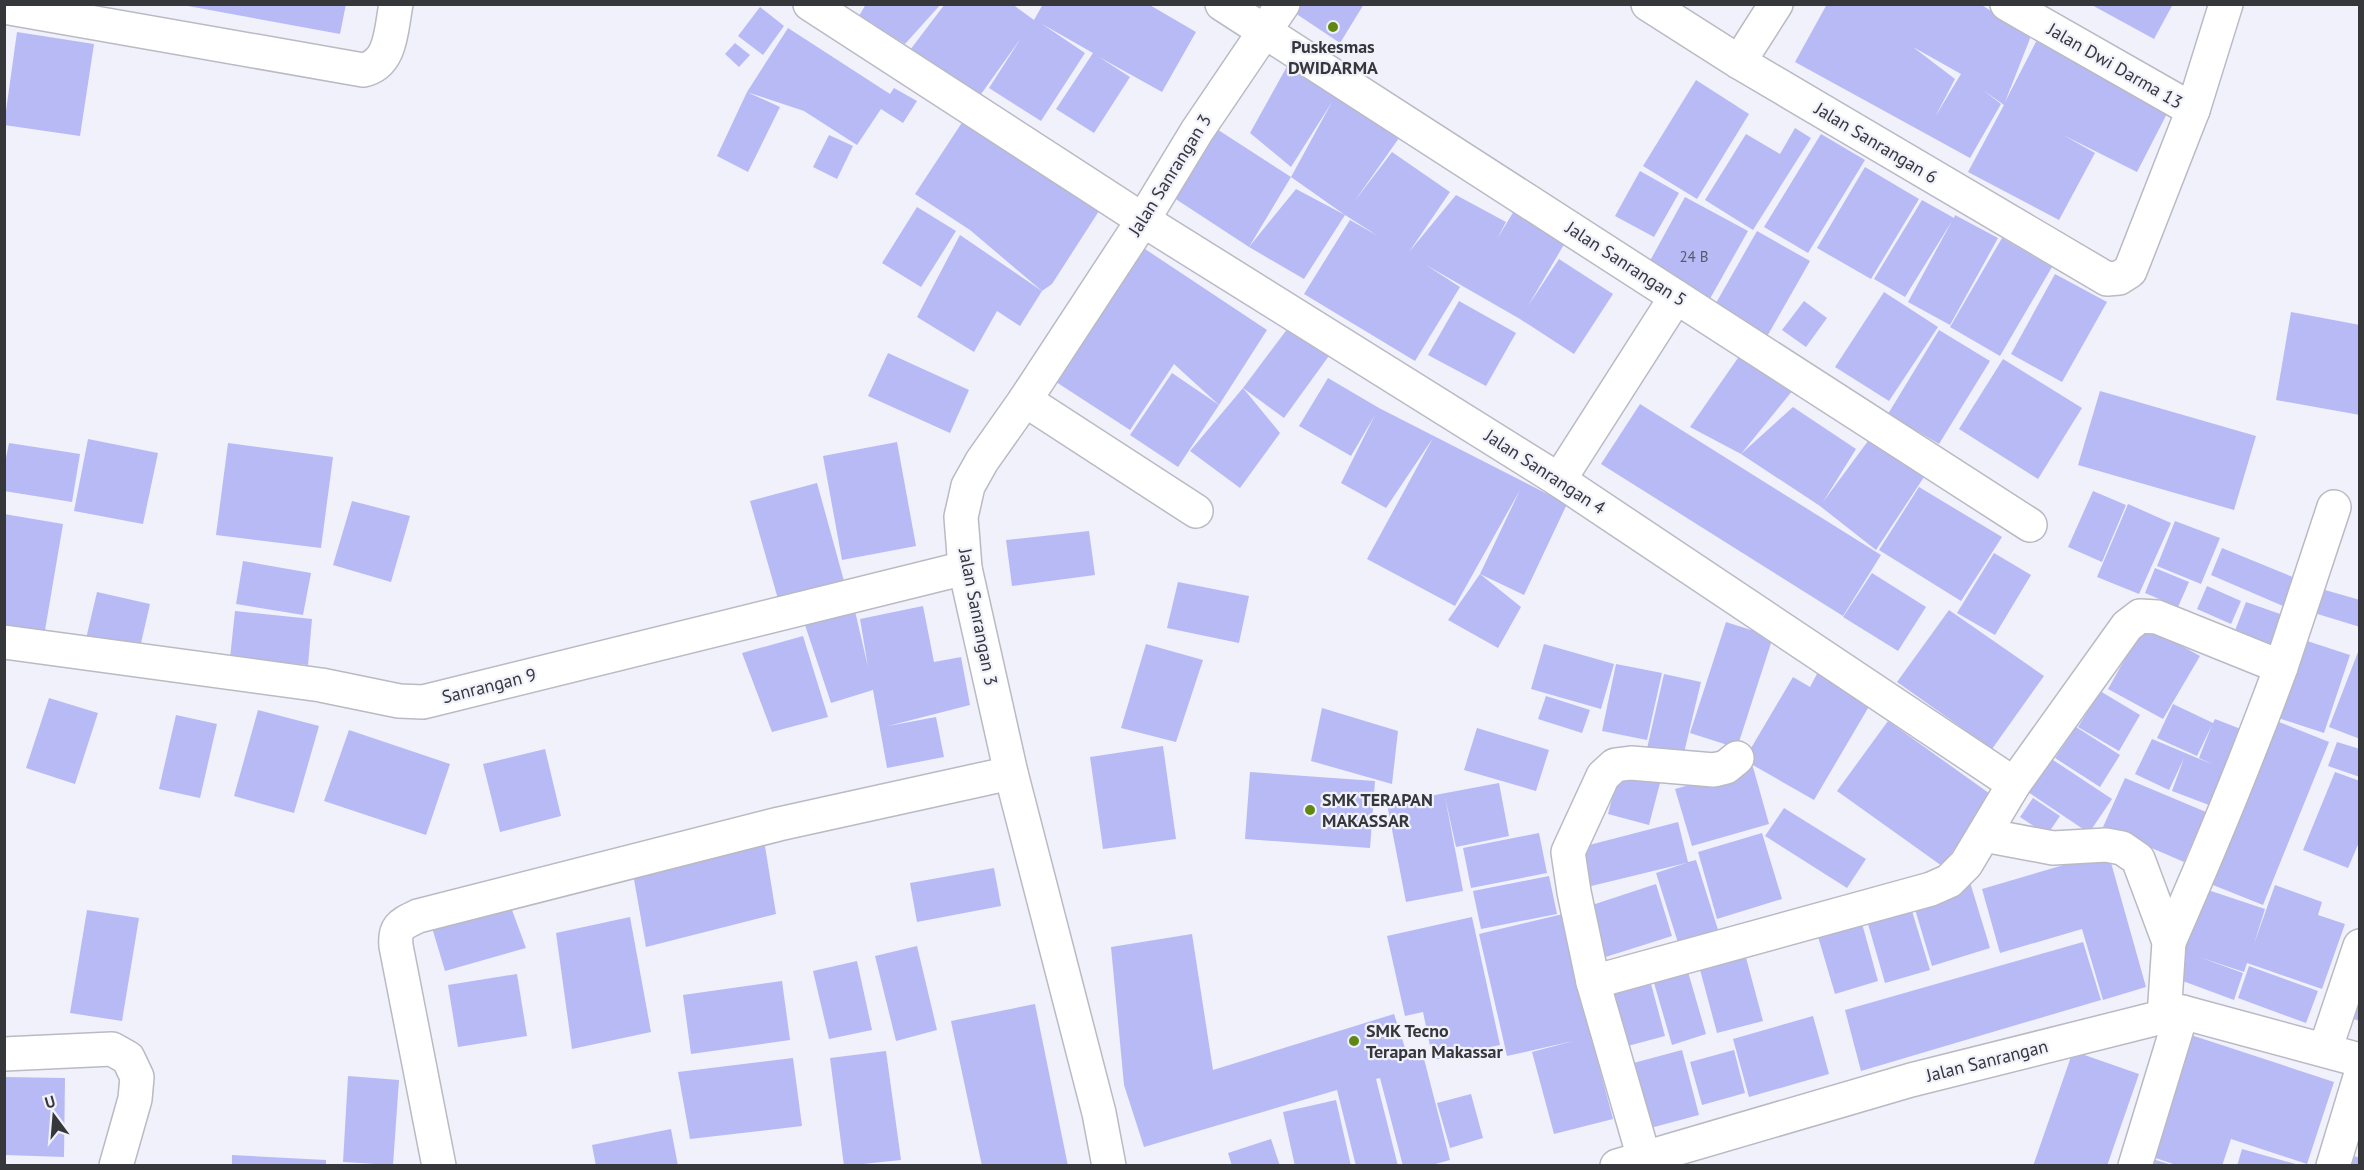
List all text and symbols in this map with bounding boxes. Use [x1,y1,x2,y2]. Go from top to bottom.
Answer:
street label: Jalan Dwi Darma 13 [2043,17,2187,114]
marker: Puskesmas DWIDARMA [1326,20,1340,34]
place label: Puskesmas DWIDARMA [1288,35,1378,79]
street label: Jalan Sanrangan 6 [1810,96,1942,188]
street label: Jalan Sanrangan 3 [1122,110,1216,241]
street label: Jalan Sanrangan 5 [1561,215,1691,311]
house number: 24 B [1679,247,1709,266]
street label: Jalan Sanrangan 4 [1480,423,1610,519]
street label: Jalan Sanrangan 3 [954,545,1003,687]
street label: Sanrangan 9 [439,663,538,708]
place label: SMK TERAPAN MAKASSAR [1322,788,1433,832]
marker: SMK TERAPAN MAKASSAR [1303,803,1317,817]
place label: SMK Tecno Terapan Makassar [1366,1019,1504,1063]
marker: SMK Tecno Terapan Makassar [1347,1034,1361,1048]
street label: Jalan Sanrangan [1923,1034,2050,1087]
north arrow [24,1086,84,1146]
text: U [42,1091,57,1113]

